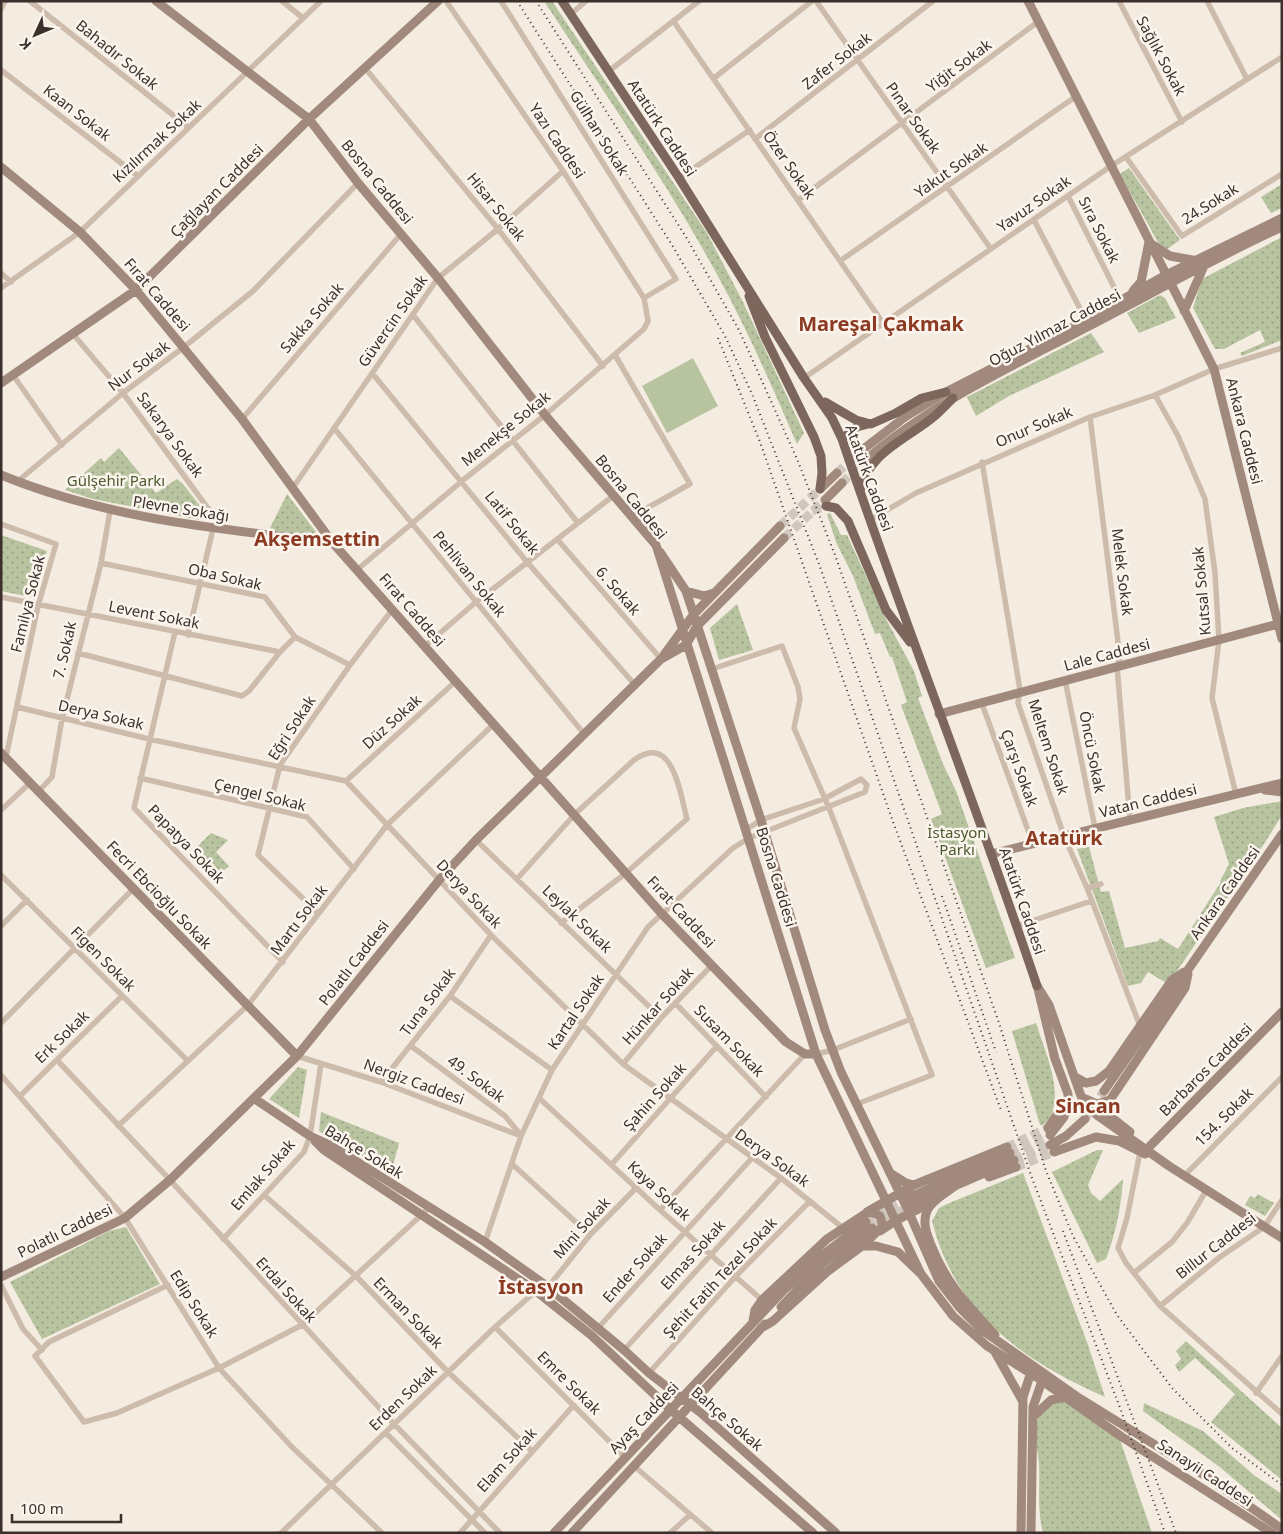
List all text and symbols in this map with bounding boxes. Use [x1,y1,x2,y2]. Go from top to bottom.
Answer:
north arrow [10,10,60,60]
street label: Sağlık Sokak [1133,12,1191,99]
street label: Bahadır Sokak [72,15,163,94]
street label: Zafer Sokak [798,27,875,93]
text: K [15,34,35,54]
street label: Yiğit Sokak [922,34,995,96]
street label: Atatürk Caddesi [624,75,702,180]
street label: Pınar Sokak [882,78,946,157]
street label: Kaan Sokak [40,79,116,145]
street label: Gülhan Sokak [566,86,634,179]
street label: Kızılırmak Sokak [108,94,205,186]
street label: Yazı Caddesi [525,99,590,182]
street label: Özer Sokak [759,126,821,203]
street label: Bosna Caddesi [337,135,418,228]
street label: Yakut Sokak [910,137,991,202]
street label: Çağlayan Caddesi [165,139,267,241]
street label: Hisar Sokak [463,168,530,245]
street label: Yavuz Sokak [993,170,1074,236]
street label: 24.Sokak [1177,178,1241,228]
street label: Sıra Sokak [1075,193,1125,266]
street label: Fırat Caddesi [120,253,195,335]
street label: Güvercin Sokak [353,270,431,370]
street label: Sakka Sokak [275,278,347,357]
street label: Oğuz Yılmaz Caddesi [985,284,1124,370]
district label: Mareşal Çakmak [798,310,964,337]
street label: Nur Sokak [103,335,173,395]
street label: Ankara Caddesi [1222,375,1268,486]
street label: Menekşe Sokak [457,386,554,470]
street label: Sakarya Sokak [133,388,209,481]
street label: Onur Sokak [992,401,1075,451]
street label: Atatürk Caddesi [841,422,899,534]
street label: Bosna Caddesi [591,450,672,543]
park label: Gülşehir Parkı [67,470,165,490]
street label: Latif Sokak [481,486,545,558]
street label: Plevne Sokağı [132,491,231,525]
district label: Akşemsettin [254,525,380,552]
street label: Pehlivan Sokak [429,526,511,621]
street label: Melek Sokak [1108,527,1138,617]
street label: Kutsal Sokak [1187,546,1215,636]
street label: Familya Sokak [5,553,49,655]
street label: Oba Sokak [186,558,264,594]
street label: 6. Sokak [592,562,645,619]
street label: Fırat Caddesi [375,568,450,650]
street label: Levent Sokak [107,595,201,633]
street label: 7. Sokak [48,619,80,680]
street label: Lale Caddesi [1061,633,1152,675]
street label: Düz Sokak [358,689,425,753]
street label: Eğri Sokak [263,691,320,764]
street label: Derya Sokak [56,694,146,734]
street label: Meltem Sokak [1024,696,1074,797]
street label: Öncü Sokak [1075,709,1111,795]
street label: Çarşı Sokak [997,726,1043,809]
street label: Çengel Sokak [212,773,308,815]
street label: Vatan Caddesi [1097,778,1199,822]
street label: Papatya Sokak [144,800,229,887]
park label: İstasyon Parkı [927,822,987,859]
street label: Bosna Caddesi [752,824,802,929]
district label: Atatürk [1025,824,1103,851]
street label: Fecri Ebcioğlu Sokak [103,836,217,953]
street label: Ankara Caddesi [1185,842,1264,943]
street label: Atatürk Caddesi [995,844,1051,957]
street label: Derya Sokak [433,855,507,932]
street label: Fırat Caddesi [643,871,720,951]
street label: Martı Sokak [265,880,331,959]
street label: Leylak Sokak [539,880,617,957]
street label: Polatlı Caddesi [314,916,393,1009]
street label: Figen Sokak [67,921,141,995]
street label: Hünkar Sokak [617,962,697,1048]
street label: Tuna Sokak [395,963,459,1039]
street label: Kartal Sokak [542,970,608,1053]
street label: Susam Sokak [690,1000,769,1081]
street label: Erk Sokak [30,1005,93,1067]
street label: Barbaros Caddesi [1154,1018,1256,1120]
street label: 49. Sokak [444,1050,509,1106]
street label: Nergiz Caddesi [361,1054,467,1109]
street label: Şahin Sokak [618,1058,690,1135]
street label: 154. Sokak [1190,1083,1257,1150]
district label: Sincan [1055,1092,1121,1119]
street label: Bahçe Sokak [321,1120,408,1183]
street label: Derya Sokak [731,1123,814,1191]
street label: Emlak Sokak [226,1134,299,1214]
street label: Kaya Sokak [624,1156,696,1225]
street label: Mini Sokak [548,1192,614,1262]
street label: Polatlı Caddesi [14,1198,115,1262]
street label: Billur Caddesi [1171,1208,1260,1283]
street label: Şehit Fatih Tezel Sokak [658,1213,781,1342]
street label: Elmas Sokak [656,1215,729,1294]
street label: Ender Sokak [598,1228,671,1306]
street label: Erdal Sokak [252,1252,321,1326]
street label: Edip Sokak [166,1266,224,1341]
street label: Erman Sokak [370,1272,448,1352]
district label: İstasyon [498,1273,584,1300]
street label: Emre Sokak [534,1346,606,1418]
street label: Erden Sokak [364,1360,440,1435]
street label: Ayaş Caddesi [604,1377,683,1458]
street label: Bahçe Sokak [688,1382,768,1455]
street label: Elam Sokak [472,1423,541,1496]
street label: Sanayii Caddesi [1154,1434,1257,1510]
scale bar [12,1492,121,1524]
text: 100 m [20,1498,64,1518]

